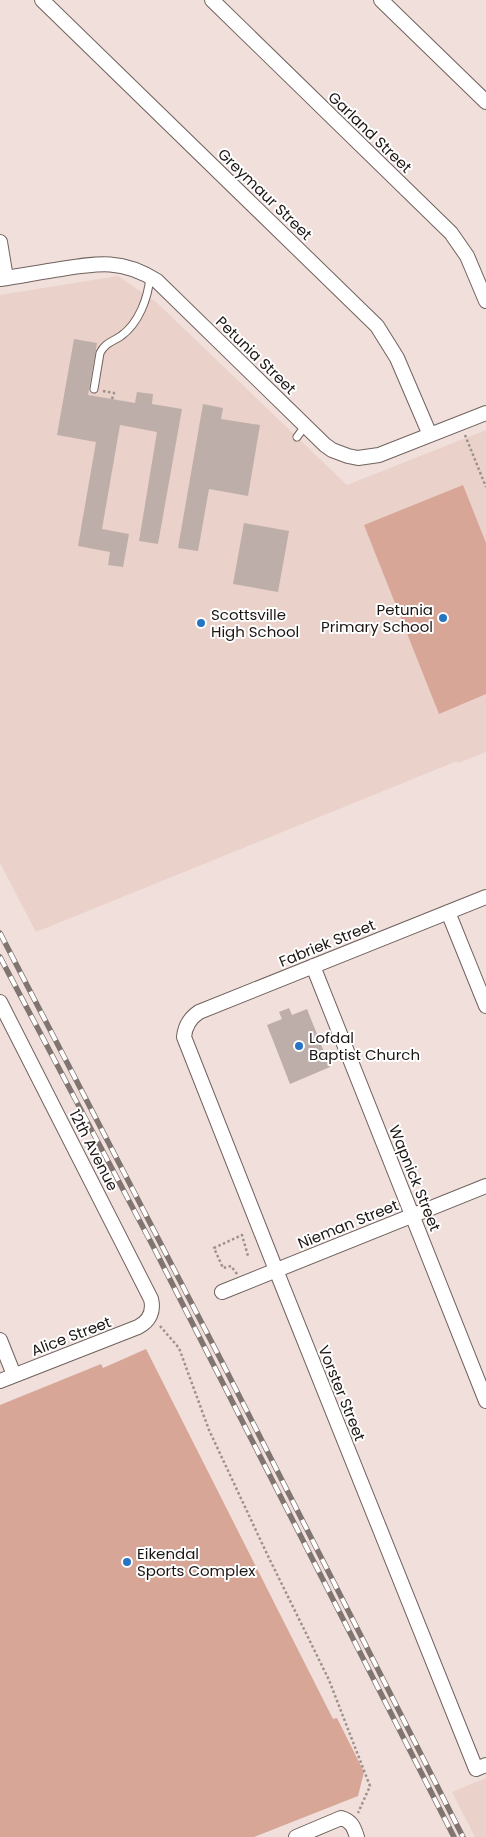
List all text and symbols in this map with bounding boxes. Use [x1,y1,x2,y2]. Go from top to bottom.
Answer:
street label: Garland Street [324,87,416,177]
street label: Greymaur Street [213,143,317,245]
street label: Petunia Street [211,311,301,399]
place label: Petunia Primary School [321,599,433,637]
place label: Scottsville High School [211,604,299,642]
marker: Petunia Primary School [437,612,449,624]
marker: Scottsville High School [195,617,207,629]
street label: Fabriek Street [276,914,378,972]
place label: Lofdal Baptist Church [309,1027,420,1065]
marker: Lofdal Baptist Church [293,1040,305,1052]
street label: 12th Avenue [64,1106,124,1194]
street label: Wapnick Street [384,1122,446,1234]
street label: Nieman Street [295,1194,401,1254]
street label: Alice Street [28,1311,114,1361]
street label: Vorster Street [313,1342,371,1444]
place label: Eikendal Sports Complex [137,1543,255,1581]
marker: Eikendal Sports Complex [121,1556,133,1568]

